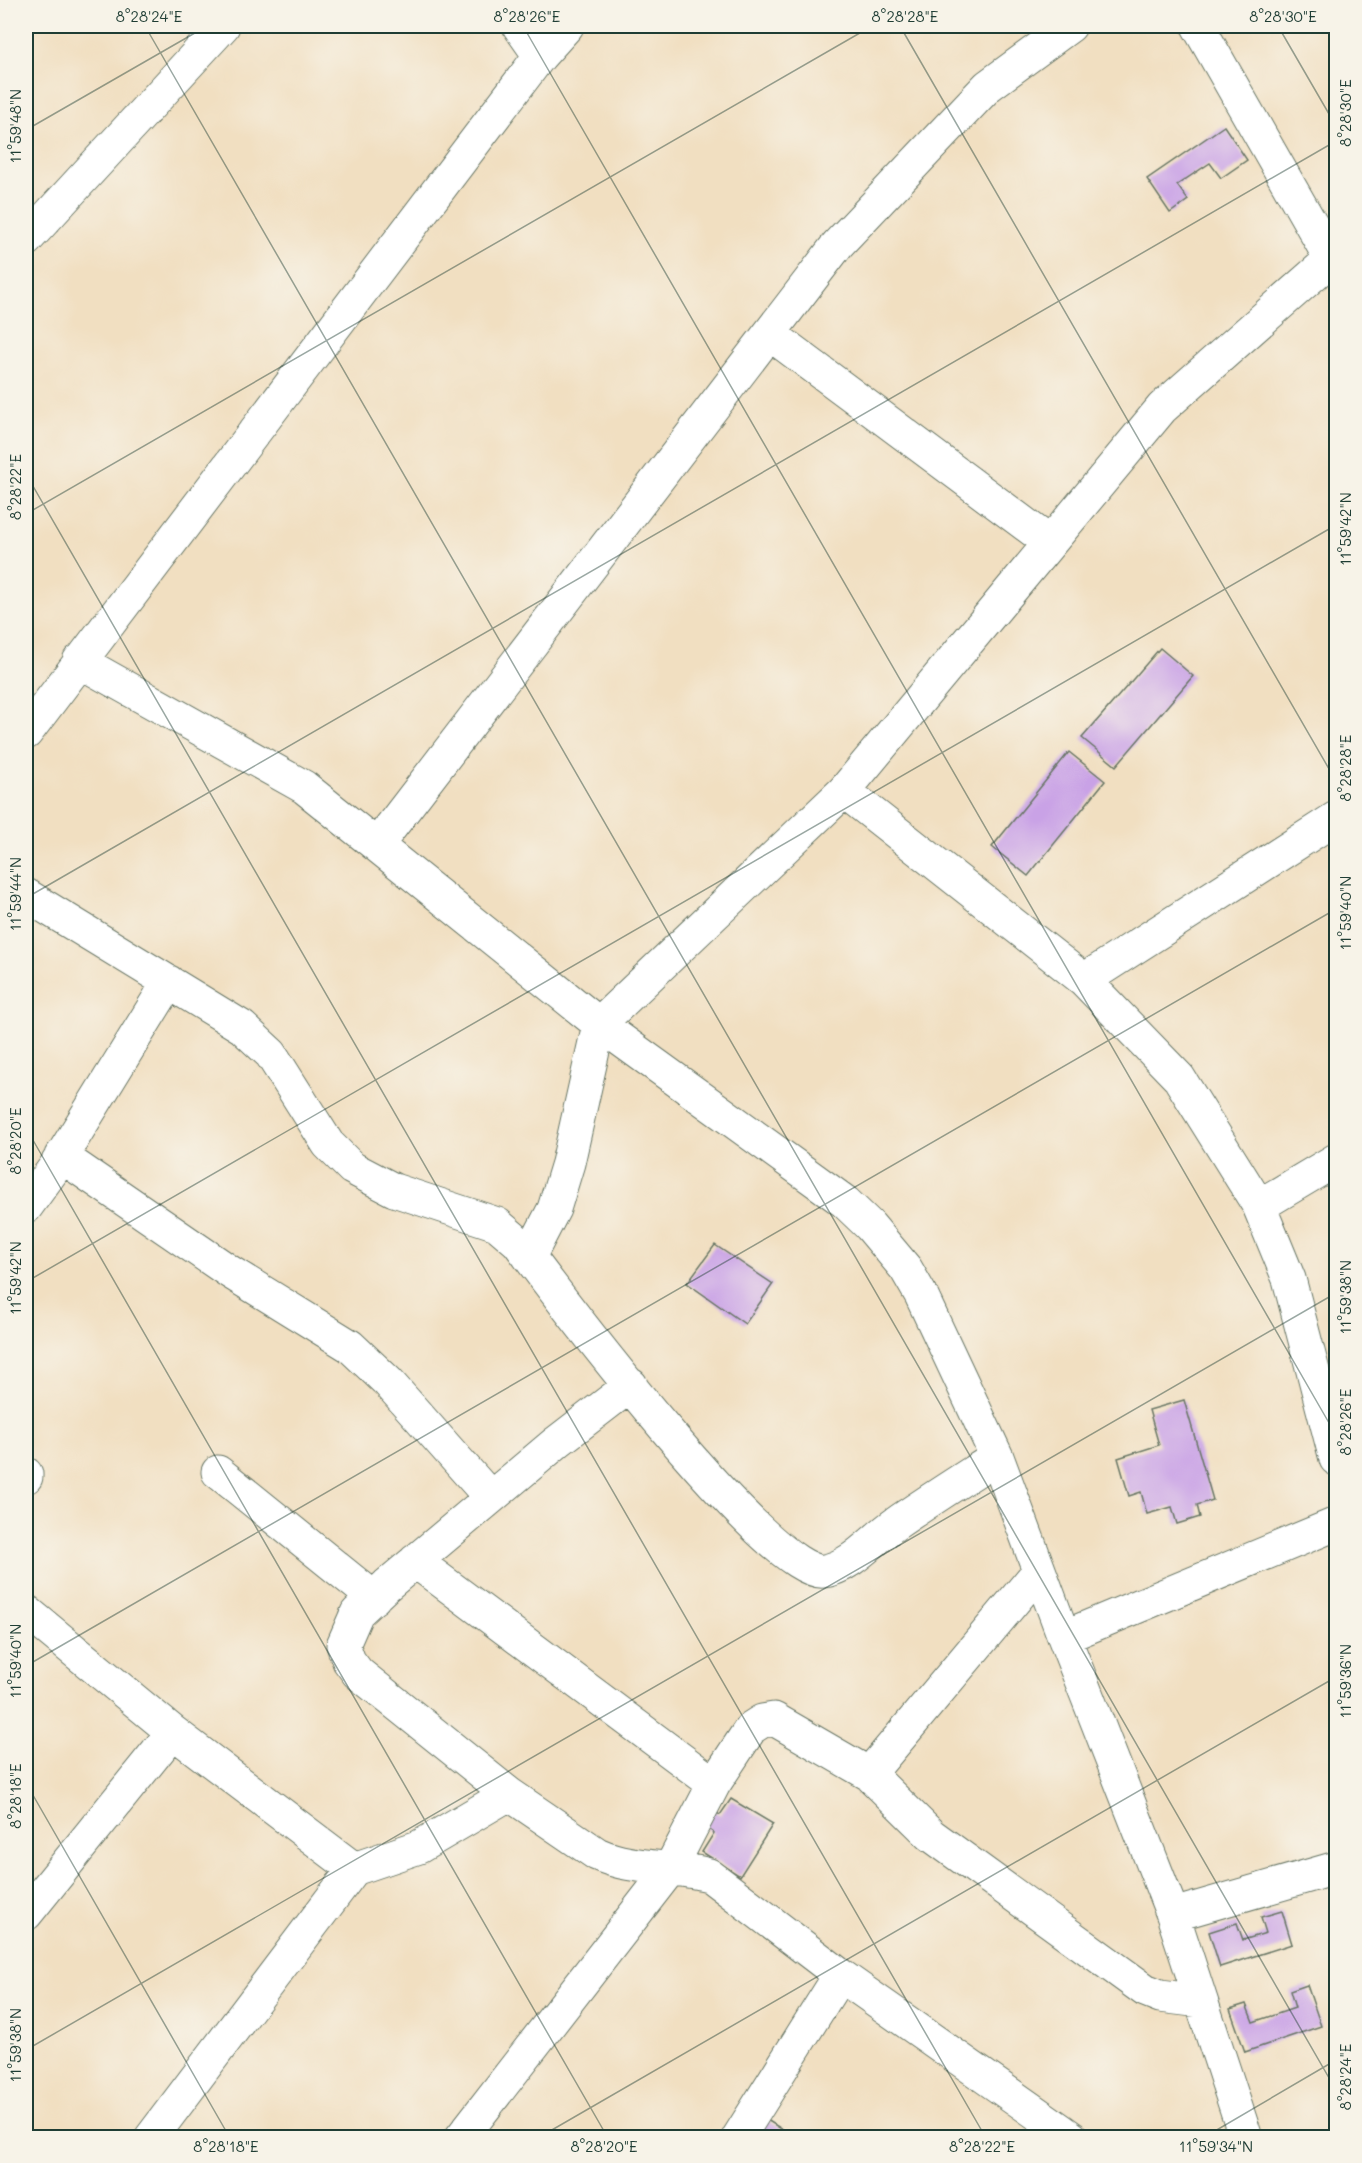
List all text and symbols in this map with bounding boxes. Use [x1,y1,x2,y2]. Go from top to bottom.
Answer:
text: 8°28'24"E [116,6,183,26]
text: 8°28'26"E [494,6,561,26]
text: 8°28'28"E [872,6,939,26]
text: 8°28'30"E [1249,6,1317,26]
text: 8°28'30"E [1335,79,1355,147]
text: 11°59'48"N [5,89,25,163]
text: 8°28'22"E [5,454,25,520]
text: 11°59'42"N [1335,492,1355,566]
text: 8°28'28"E [1335,734,1355,801]
text: 11°59'44"N [5,857,25,931]
text: 11°59'40"N [1335,876,1355,950]
text: 8°28'20"E [5,1107,25,1175]
text: 11°59'42"N [5,1241,25,1315]
text: 11°59'38"N [1335,1260,1355,1334]
text: 8°28'26"E [1335,1388,1355,1455]
text: 11°59'40"N [5,1624,25,1698]
text: 11°59'36"N [1335,1644,1355,1718]
text: 8°28'18"E [5,1763,25,1829]
text: 11°59'38"N [5,2008,25,2082]
text: 8°28'24"E [1335,2043,1355,2110]
text: 8°28'18"E [193,2136,259,2156]
text: 8°28'20"E [570,2136,638,2156]
text: 8°28'22"E [949,2136,1015,2156]
text: 11°59'34"N [1179,2136,1253,2156]

